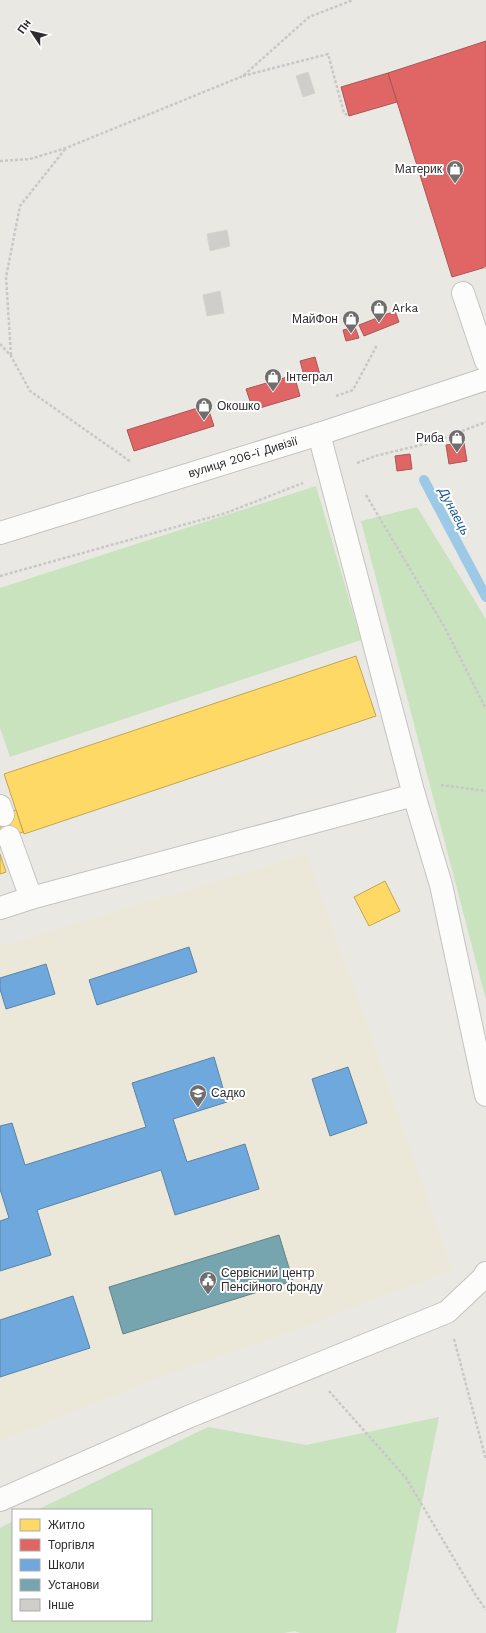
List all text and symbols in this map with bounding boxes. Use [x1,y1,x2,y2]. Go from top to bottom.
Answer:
north arrow [12,12,52,52]
text: Пн [15,17,34,36]
shop icon: Материк [445,159,465,184]
place label: Материк [395,162,443,176]
shop icon: Arka [369,298,389,323]
place label: Arka [392,301,419,315]
shop icon: МайФон [341,309,361,334]
place label: МайФон [292,312,338,326]
shop icon: Інтеграл [263,367,283,392]
place label: Інтеграл [286,370,333,384]
shop icon: Окошко [194,396,214,421]
place label: Окошко [217,399,260,413]
shop icon: Риба [447,428,467,453]
place label: Риба [416,431,444,445]
street label: вулиця 206-ї Дивізії [187,433,300,480]
water label: Дунаець [435,483,473,538]
school or university icon: Садко [188,1083,208,1108]
place label: Садко [211,1086,246,1100]
place label: Сервісний центр Пенсійного фонду [221,1266,323,1294]
public building icon: Сервісний центр Пенсійного фонду [198,1270,218,1295]
legend [12,1509,152,1621]
text: Житло [48,1518,85,1532]
text: Торгівля [48,1538,94,1552]
text: Школи [48,1558,85,1572]
text: Установи [48,1578,99,1592]
text: Інше [48,1598,75,1612]

